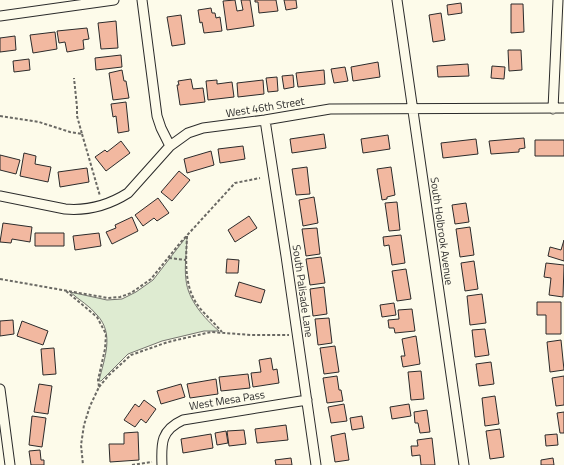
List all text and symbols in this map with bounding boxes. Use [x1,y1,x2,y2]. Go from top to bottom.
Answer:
street label: West 46th Street [225,93,306,121]
street label: South Holbrook Avenue [427,176,458,286]
street label: South Palisade Lane [289,244,317,339]
street label: West Mesa Pass [188,386,266,414]

